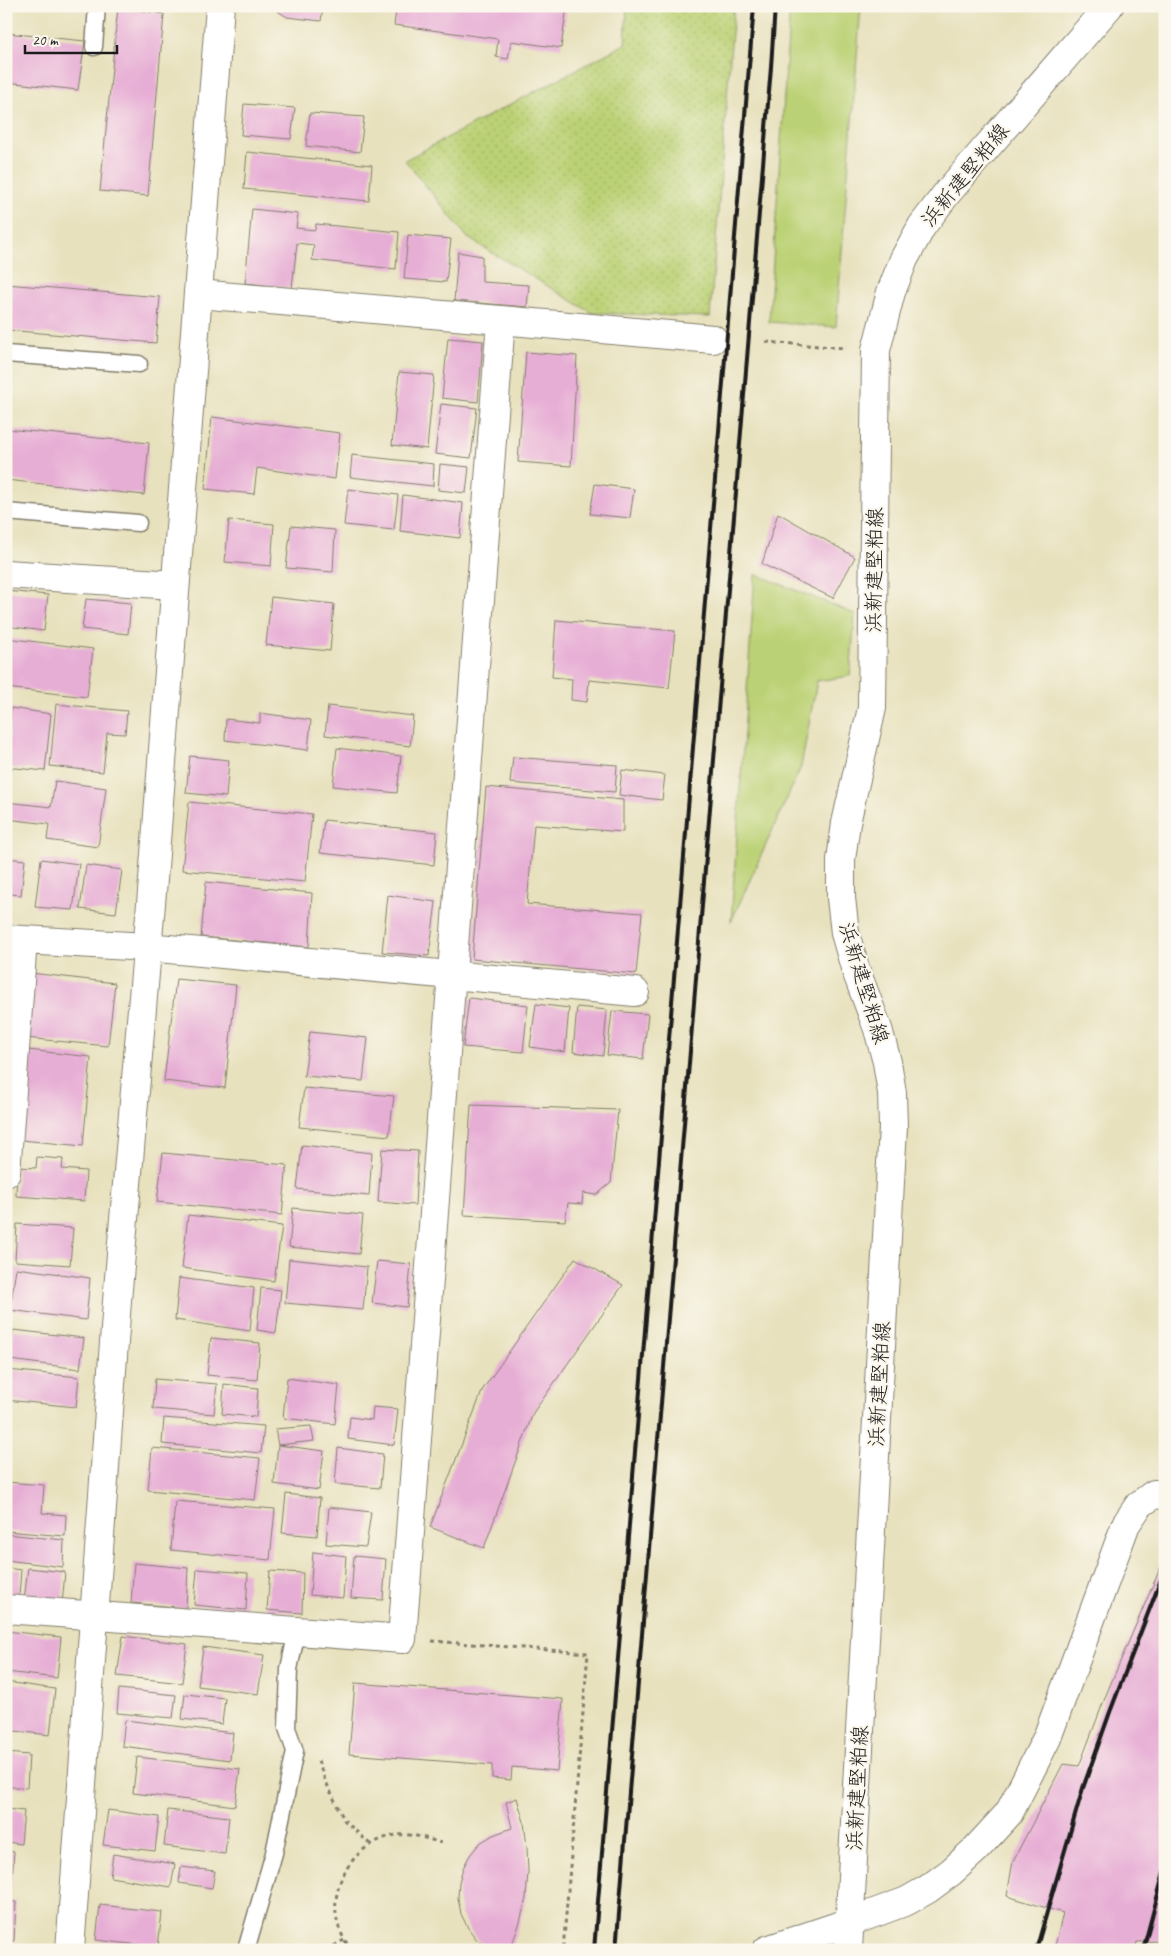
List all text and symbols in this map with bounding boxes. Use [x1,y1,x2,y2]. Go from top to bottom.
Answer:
scale bar [25,22,118,54]
text: 20 m [32,31,59,50]
street label: 浜新建堅粕線 [915,118,1015,232]
street label: 浜新建堅粕線 [860,507,888,633]
street label: 浜新建堅粕線 [833,919,895,1047]
street label: 浜新建堅粕線 [863,1320,895,1448]
street label: 浜新建堅粕線 [841,1724,873,1852]

